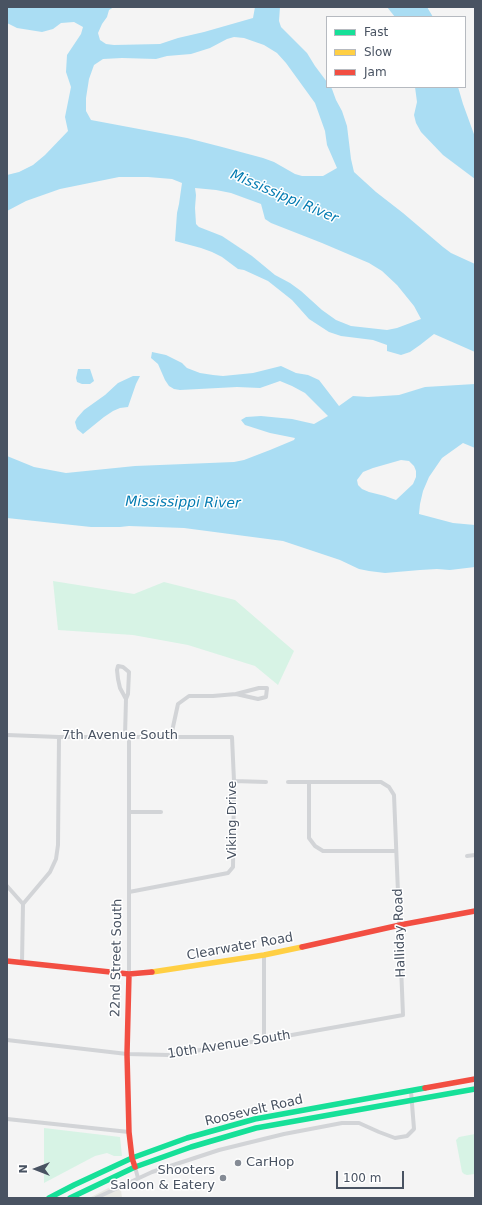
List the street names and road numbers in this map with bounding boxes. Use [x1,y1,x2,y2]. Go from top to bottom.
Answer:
street label: 7th Avenue South [62,728,178,744]
street label: Viking Drive [225,781,241,859]
street label: Halliday Road [391,888,409,978]
street label: 22nd Street South [108,899,126,1017]
street label: Clearwater Road [186,930,294,964]
street label: 10th Avenue South [166,1028,292,1062]
street label: Roosevelt Road [203,1092,305,1130]

